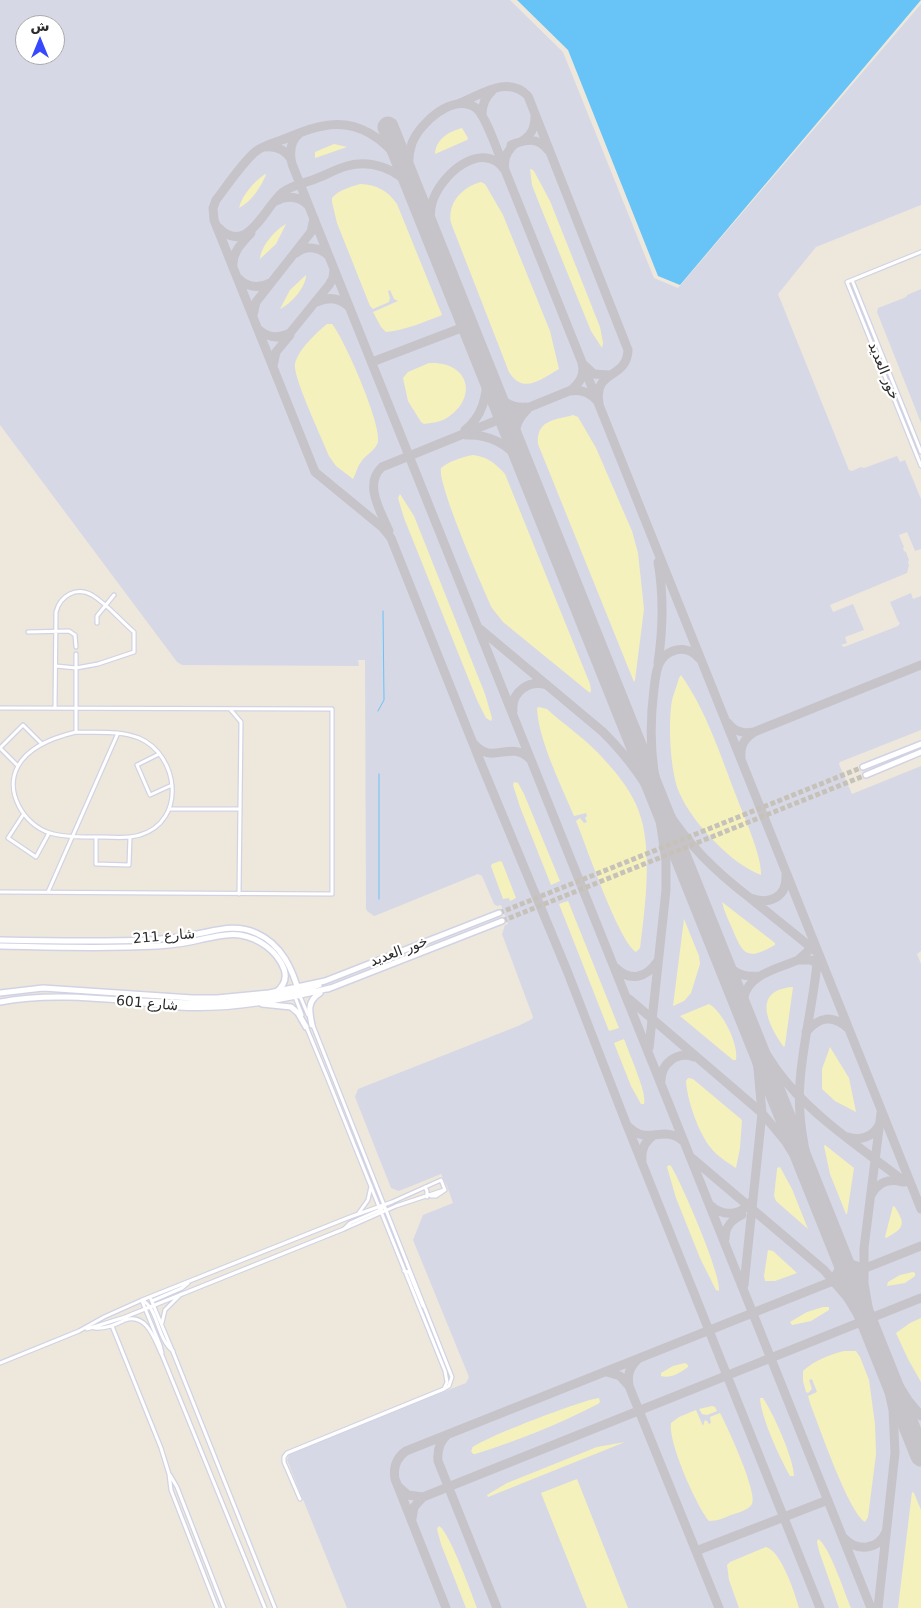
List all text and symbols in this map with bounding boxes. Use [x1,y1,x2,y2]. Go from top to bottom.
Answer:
north arrow [15,15,65,65]
text: ش [30,18,50,34]
street label: خور العديد [864,340,902,402]
street label: شارع 211 [132,926,196,948]
street label: خور العديد [368,933,430,971]
street label: شارع 601 [115,993,179,1015]

